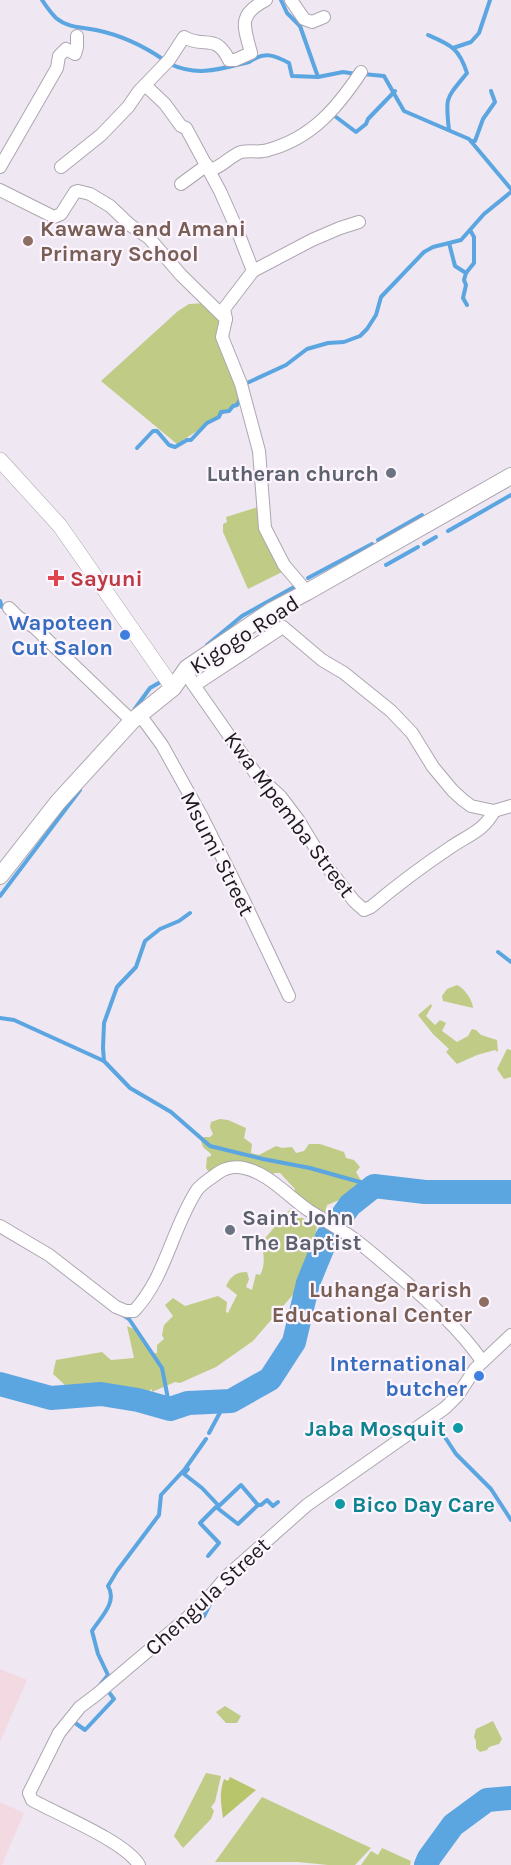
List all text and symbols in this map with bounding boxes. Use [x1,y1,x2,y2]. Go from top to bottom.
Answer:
place label: Kawawa and Amani Primary School [40,216,246,267]
marker: Kawawa and Amani Primary School [21,234,35,248]
place label: Lutheran church [206,461,379,487]
marker: Lutheran church [384,466,398,480]
place label: Sayuni [70,566,143,592]
marker: Sayuni [47,569,65,587]
street label: Kigogo Road [185,590,304,680]
place label: Wapoteen Cut Salon [9,610,113,661]
marker: Wapoteen Cut Salon [118,628,132,642]
street label: Kwa Mpemba Street [218,727,360,903]
street label: Msumi Street [175,787,260,920]
place label: Saint John The Baptist [242,1205,362,1256]
marker: Saint John The Baptist [223,1223,237,1237]
place label: Luhanga Parish Educational Center [272,1277,472,1328]
marker: Luhanga Parish Educational Center [477,1295,491,1309]
place label: International butcher [329,1351,467,1402]
marker: International butcher [472,1369,486,1383]
place label: Jaba Mosquit [305,1416,446,1442]
marker: Jaba Mosquit [451,1421,465,1435]
place label: Bico Day Care [352,1492,495,1518]
marker: Bico Day Care [333,1497,347,1511]
street label: Chengula Street [140,1532,275,1661]

